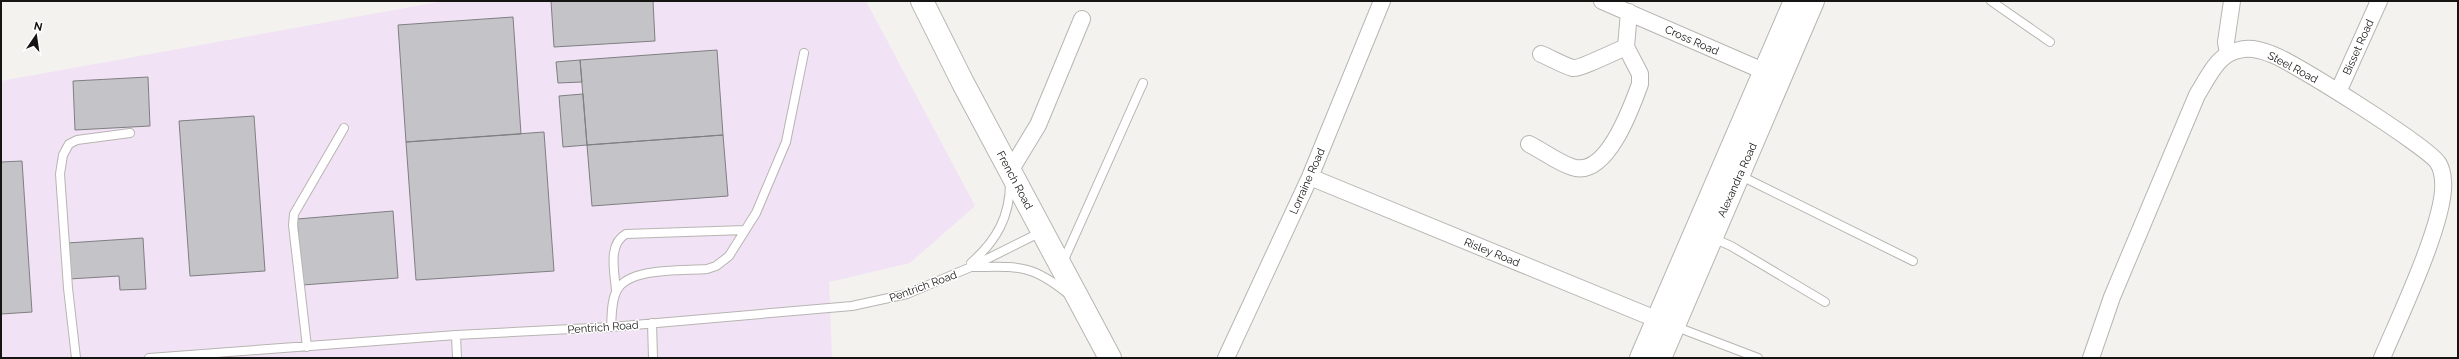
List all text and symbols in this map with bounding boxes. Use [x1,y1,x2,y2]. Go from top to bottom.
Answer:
north arrow [16,16,56,56]
street label: Bisset Road [2340,17,2377,77]
text: N [33,19,44,34]
street label: Cross Road [1663,23,1721,58]
street label: Steel Road [2265,49,2320,86]
street label: Alexandra Road [1715,141,1760,220]
street label: Lorraine Road [1287,146,1328,216]
street label: French Road [994,149,1035,212]
street label: Risley Road [1462,235,1522,270]
street label: Pentrich Road [888,268,959,305]
street label: Pentrich Road [567,319,639,336]

